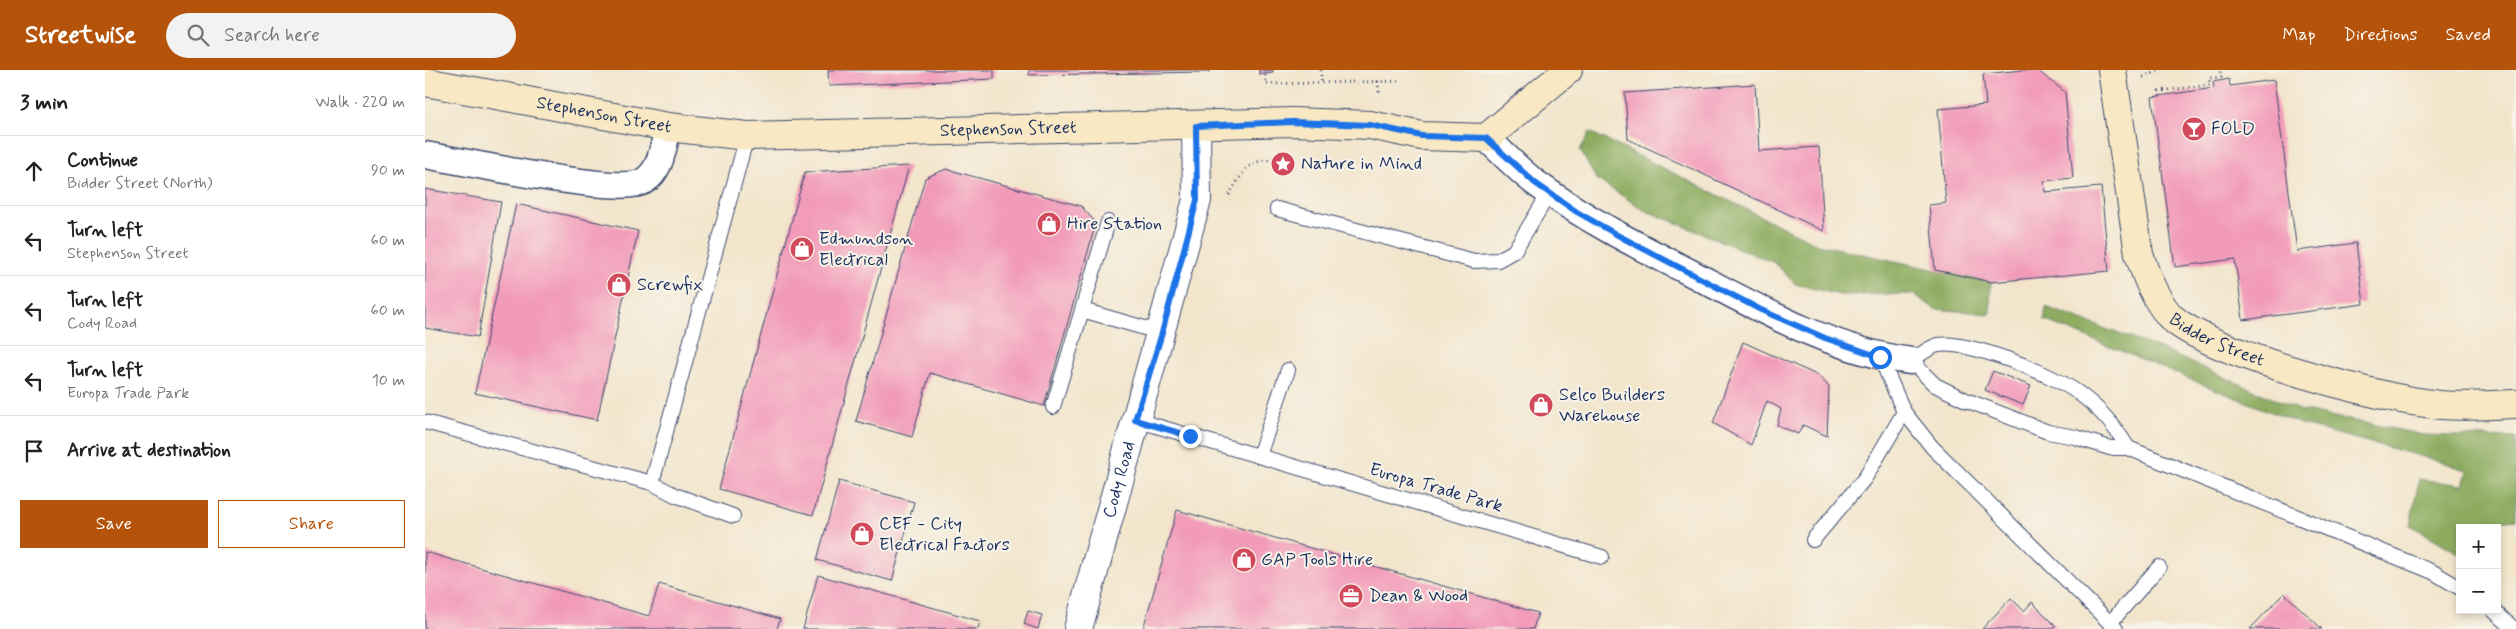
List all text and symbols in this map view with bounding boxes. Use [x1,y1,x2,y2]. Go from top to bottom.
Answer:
search box [166,13,516,58]
text: Streetwise [25,20,136,51]
icon: search [184,21,212,49]
text: Search here [224,23,320,48]
text: Map [2283,23,2316,47]
text: Directions [2344,23,2418,47]
text: Saved [2446,23,2491,47]
text: 3 min [20,89,68,117]
street label: Stephenson Street [535,91,674,139]
text: Walk · 220 m [315,92,405,113]
street label: Stephenson Street [940,116,1077,143]
bar icon: FOLD [2181,116,2207,142]
place label: FOLD [2211,117,2255,141]
text: Continue [67,148,138,173]
place icon: Nature in Mind [1270,151,1296,177]
place label: Nature in Mind [1301,152,1422,176]
icon: ahead [20,157,48,185]
text: 90 m [371,160,405,181]
text: Bidder Street (North) [67,173,212,194]
shop icon: Hire Station [1036,211,1062,237]
place label: Hire Station [1067,212,1162,236]
text: Turn left [67,218,143,243]
icon: left [20,227,48,255]
place label: Edmundson Electrical [819,227,913,272]
text: 60 m [371,230,405,251]
shop icon: Edmundson Electrical [789,236,815,262]
text: Stephenson Street [67,243,188,264]
shop icon: Screwfix [606,272,632,298]
place label: Screwfix [637,273,703,297]
text: Turn left [67,288,143,313]
icon: left [20,297,48,325]
text: 60 m [371,300,405,321]
street label: Bidder Street [2164,308,2268,373]
text: Cody Road [67,313,137,334]
route start [1869,346,1892,369]
text: Turn left [67,358,143,383]
icon: left [20,367,48,395]
text: 10 m [372,370,405,391]
text: Europa Trade Park [67,383,189,404]
place label: Selco Builders Warehouse [1559,383,1665,428]
shop icon: Selco Builders Warehouse [1528,392,1554,418]
route end [1179,425,1202,448]
icon: arrive [20,437,48,465]
text: Arrive at destination [67,438,231,463]
street label: Cody Road [1097,438,1142,521]
street label: Europa Trade Park [1367,457,1505,519]
button: Save [20,500,208,548]
button: Share [218,500,405,548]
place label: CEF - City Electrical Factors [879,512,1010,557]
shop icon: CEF - City Electrical Factors [849,521,875,547]
map controls [2456,524,2501,614]
button: + [2456,524,2501,569]
shop icon: GAP Tools Hire [1231,547,1257,573]
place label: GAP Tools Hire [1261,548,1373,572]
button: − [2456,569,2501,614]
office icon: Dean & Wood [1338,583,1364,609]
place label: Dean & Wood [1369,584,1468,608]

